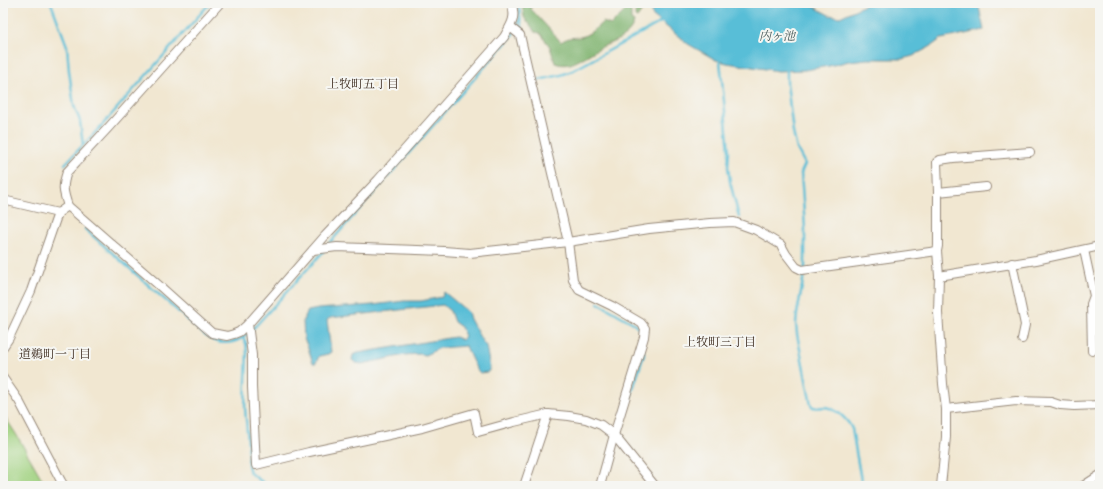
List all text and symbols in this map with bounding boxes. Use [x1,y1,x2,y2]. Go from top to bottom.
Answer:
water label: 内ヶ池 [759,29,797,43]
district label: 上牧町五丁目 [327,77,399,91]
district label: 上牧町三丁目 [684,335,756,349]
district label: 道鵜町一丁目 [19,347,91,361]

